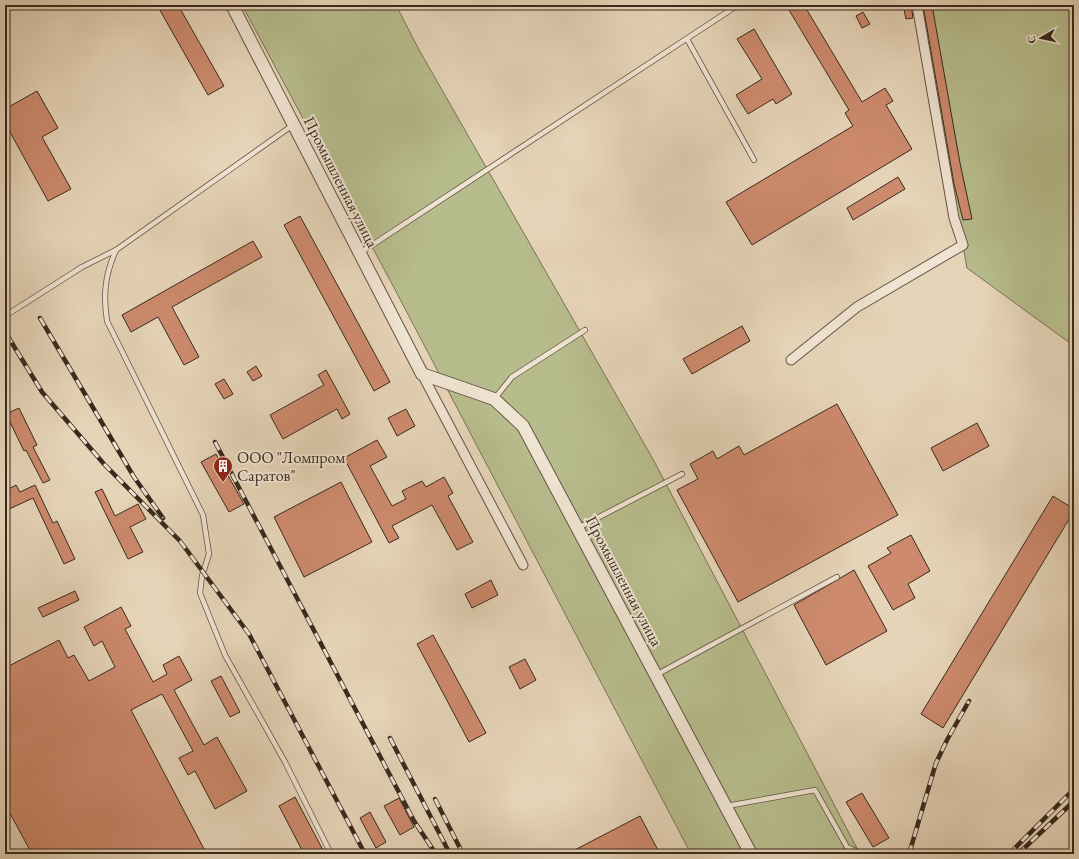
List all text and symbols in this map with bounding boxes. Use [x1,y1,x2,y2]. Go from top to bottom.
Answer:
north arrow [1021,18,1061,58]
text: С [1024,34,1039,45]
street label: Промышленная улица [299,113,384,252]
place label: ООО "Ломпром Саратов" [237,447,345,486]
building icon: ООО "Ломпром Саратов" [212,455,234,483]
street label: Промышленная улица [581,512,668,650]

